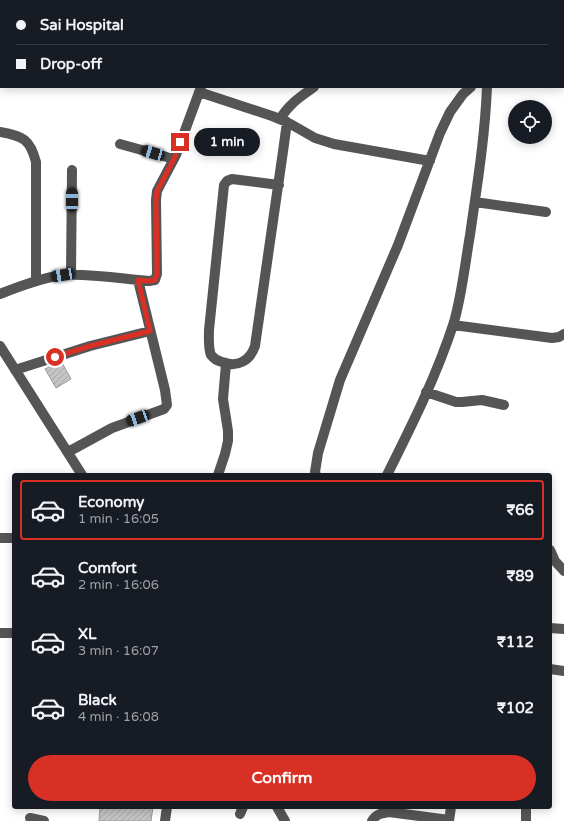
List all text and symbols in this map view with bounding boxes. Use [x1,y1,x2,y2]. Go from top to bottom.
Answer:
text: Sai Hospital [40,16,124,34]
text: Drop-off [40,55,102,73]
map controls [508,100,552,144]
button: locate [508,100,552,144]
callout: 1 min [194,128,260,156]
route end [171,133,189,151]
text: 1 min [210,134,244,150]
car [140,144,166,162]
car [66,188,78,212]
car [50,267,76,283]
route start [46,348,64,366]
car [125,408,151,428]
icon: car [30,492,66,528]
text: Economy [78,493,144,511]
text: ₹66 [506,501,534,519]
text: 1 min · 16:05 [78,511,159,527]
icon: car [30,558,66,594]
text: Comfort [78,559,137,577]
text: ₹89 [506,567,534,585]
text: 2 min · 16:06 [78,577,159,593]
icon: car [30,624,66,660]
text: XL [78,625,97,643]
text: ₹112 [497,633,534,651]
text: 3 min · 16:07 [78,643,159,659]
icon: car [30,690,66,726]
text: Black [78,691,117,709]
text: ₹102 [497,699,534,717]
text: 4 min · 16:08 [78,709,159,725]
button: Confirm [28,755,536,801]

